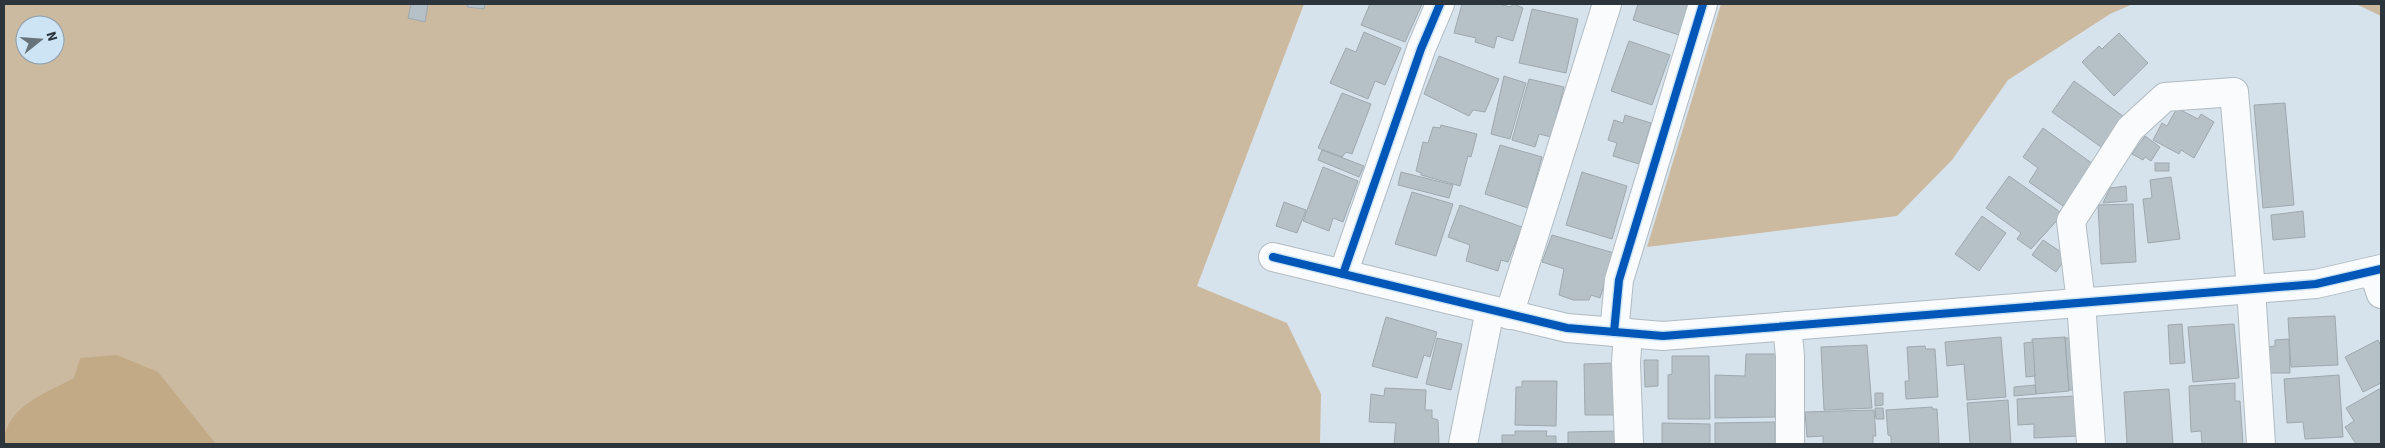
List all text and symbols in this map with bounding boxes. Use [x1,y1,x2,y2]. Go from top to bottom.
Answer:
north arrow [15,15,65,65]
text: N [41,29,62,44]

